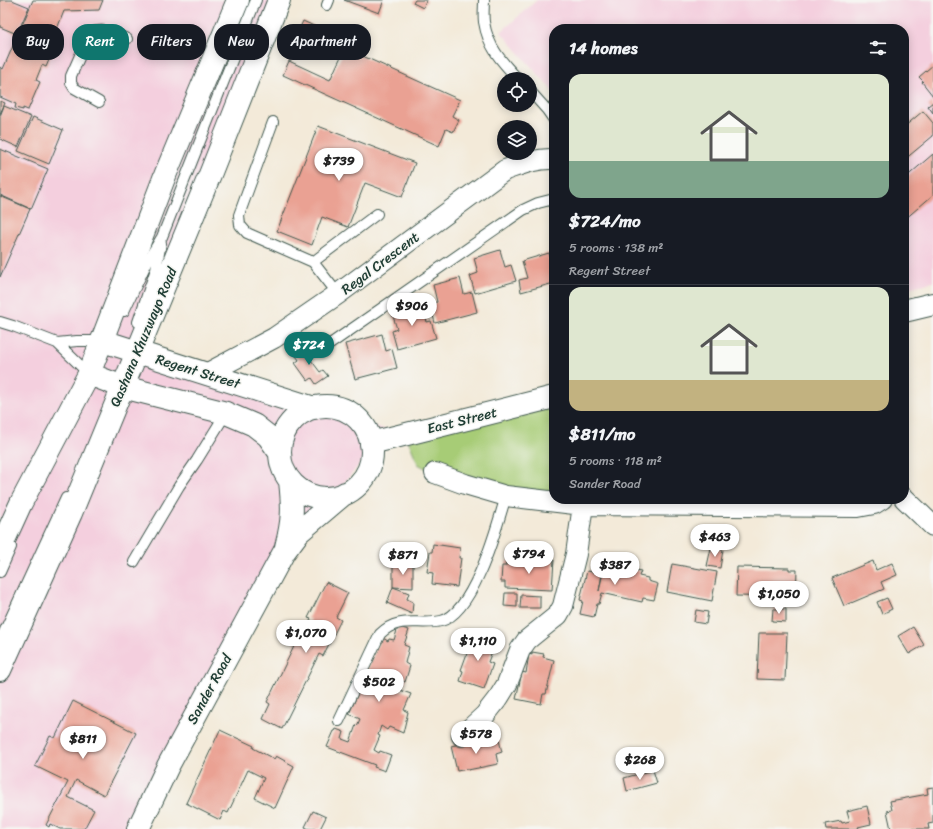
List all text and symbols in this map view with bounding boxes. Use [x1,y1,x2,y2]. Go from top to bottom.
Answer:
chip: Buy [12,24,64,60]
chip: Rent [72,24,129,60]
chip: Filters [137,24,206,60]
chip: New [214,24,269,60]
chip: Apartment [277,24,371,60]
text: 14 homes [569,33,638,63]
icon: filters [867,37,889,59]
map controls [497,72,537,160]
button: locate [497,72,537,112]
icon: home [693,100,765,172]
button: layers [497,120,537,160]
pin: $739 [315,148,363,182]
text: $739 [323,149,355,172]
text: $724/mo [569,206,641,236]
street label: Regal Crescent [336,225,425,301]
text: 5 rooms · 138 m² [569,236,663,259]
text: Regent Street [569,259,650,282]
street label: Qashana Khuzwayo Road [103,262,185,411]
pin: $906 [388,293,436,327]
text: $906 [396,294,428,317]
icon: home [693,313,765,385]
pin: $724 [285,332,333,366]
text: $724 [293,333,325,356]
street label: Regent Street [152,347,245,397]
street label: East Street [424,400,500,441]
text: $811/mo [569,419,635,449]
text: 5 rooms · 118 m² [569,449,662,472]
text: Sander Road [569,472,641,495]
pin: $463 [691,524,739,558]
text: $463 [699,525,731,548]
pin: $794 [505,541,553,575]
pin: $871 [379,542,427,576]
text: $794 [513,542,545,565]
text: $871 [388,543,418,566]
pin: $387 [591,552,639,586]
text: $387 [599,553,631,576]
pin: $1,050 [746,581,812,615]
text: $1,050 [758,582,800,605]
pin: $1,070 [273,620,339,654]
text: $1,070 [285,621,327,644]
pin: $1,110 [445,628,511,662]
text: $1,110 [459,629,497,652]
street label: Sander Road [180,648,240,729]
pin: $502 [355,669,403,703]
text: $502 [363,670,395,693]
pin: $578 [452,721,500,755]
text: $578 [460,722,492,745]
pin: $811 [59,726,107,760]
text: $811 [69,727,97,750]
pin: $268 [616,747,664,781]
text: $268 [624,748,656,771]

